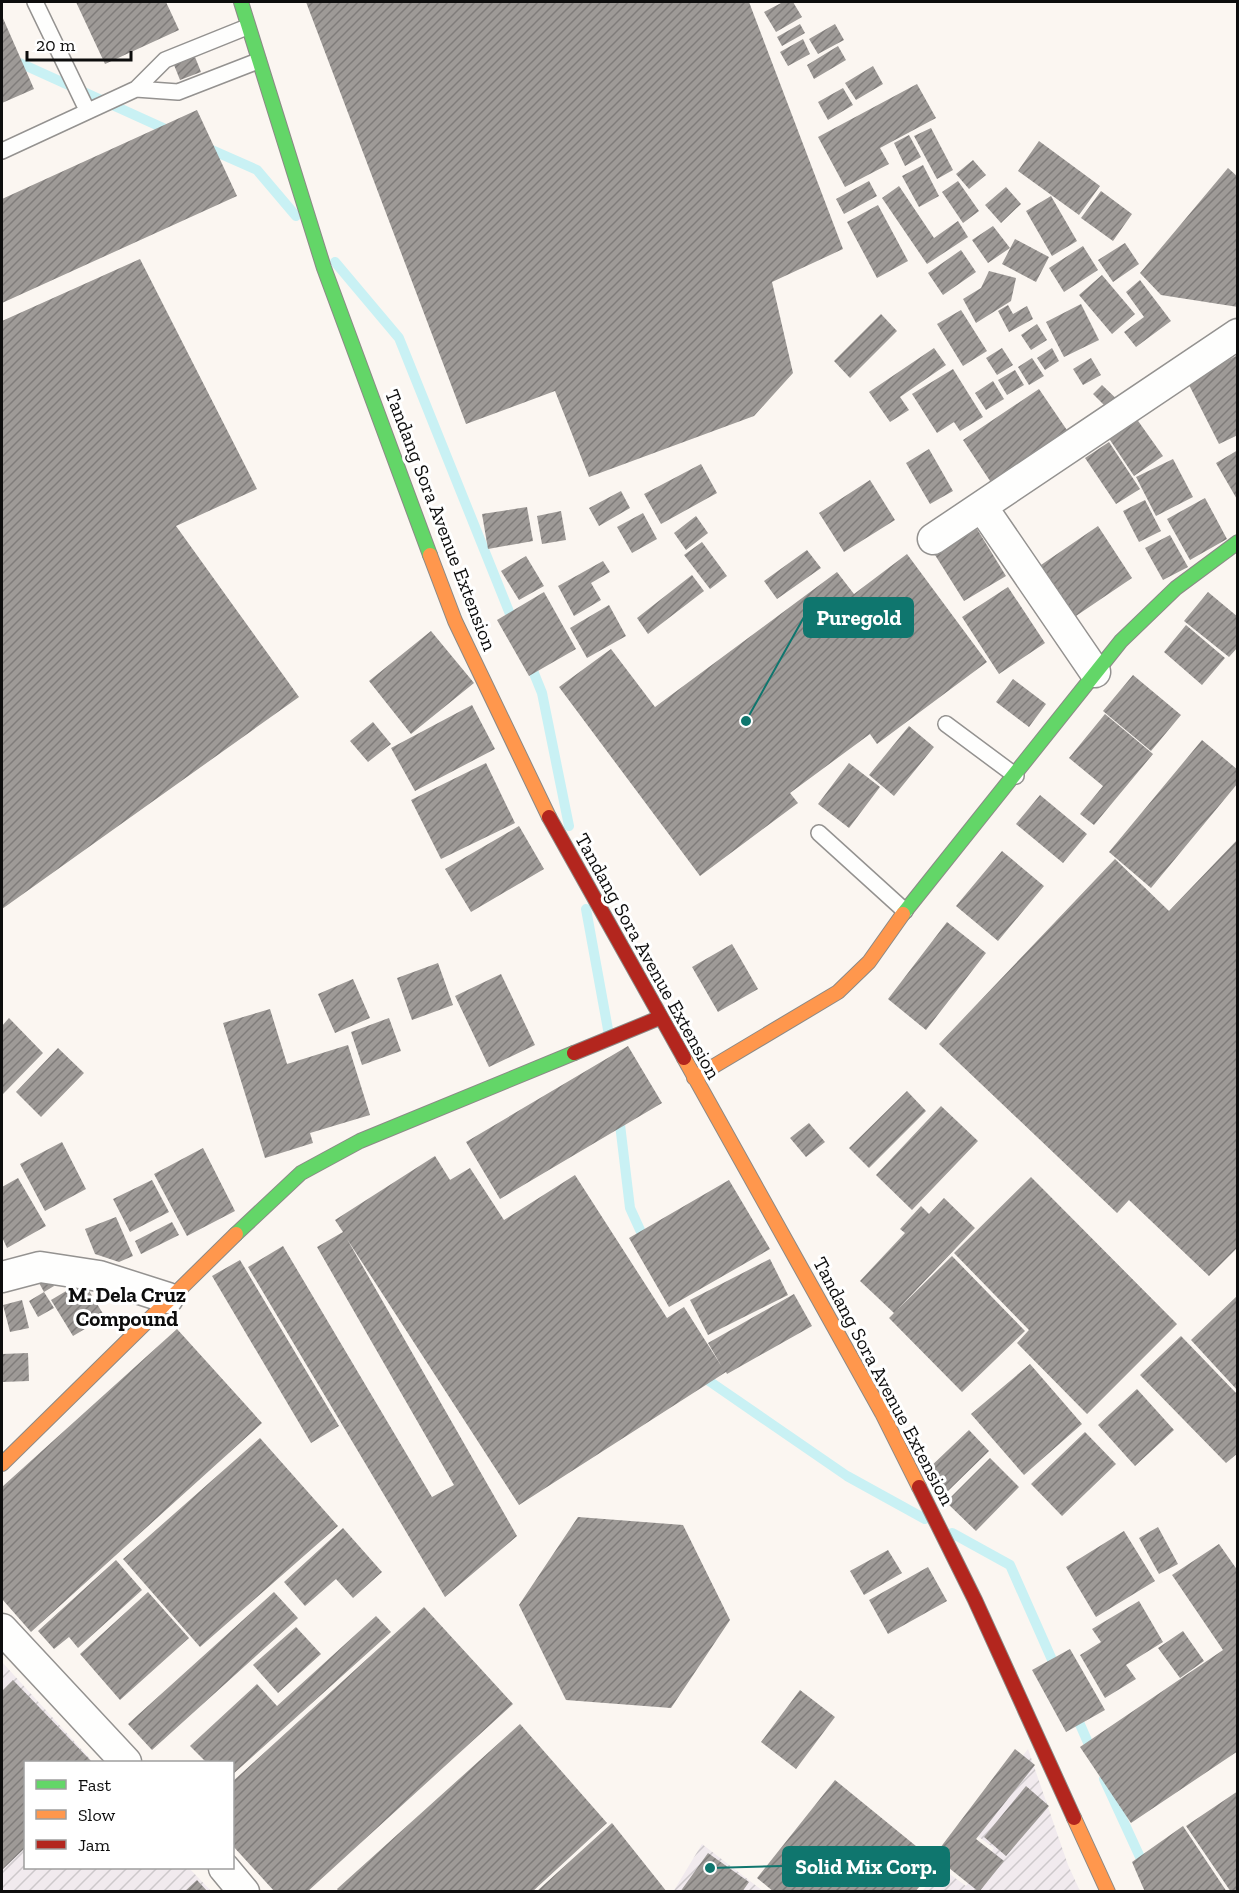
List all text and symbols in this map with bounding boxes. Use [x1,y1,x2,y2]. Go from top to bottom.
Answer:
scale bar [27,24,130,62]
text: 20 m [36,34,76,56]
street label: Tandang Sora Avenue Extension [380,386,502,654]
callout: Puregold [804,598,913,637]
text: Puregold [816,605,902,630]
street label: Tandang Sora Avenue Extension [570,829,726,1084]
street label: Tandang Sora Avenue Extension [808,1253,960,1510]
district label: M. Dela Cruz Compound [68,1282,186,1331]
legend [24,1761,234,1869]
text: Fast [78,1774,111,1796]
text: Slow [78,1804,115,1826]
text: Jam [78,1834,110,1856]
callout: Solid Mix Corp. [783,1847,949,1886]
text: Solid Mix Corp. [795,1854,937,1879]

